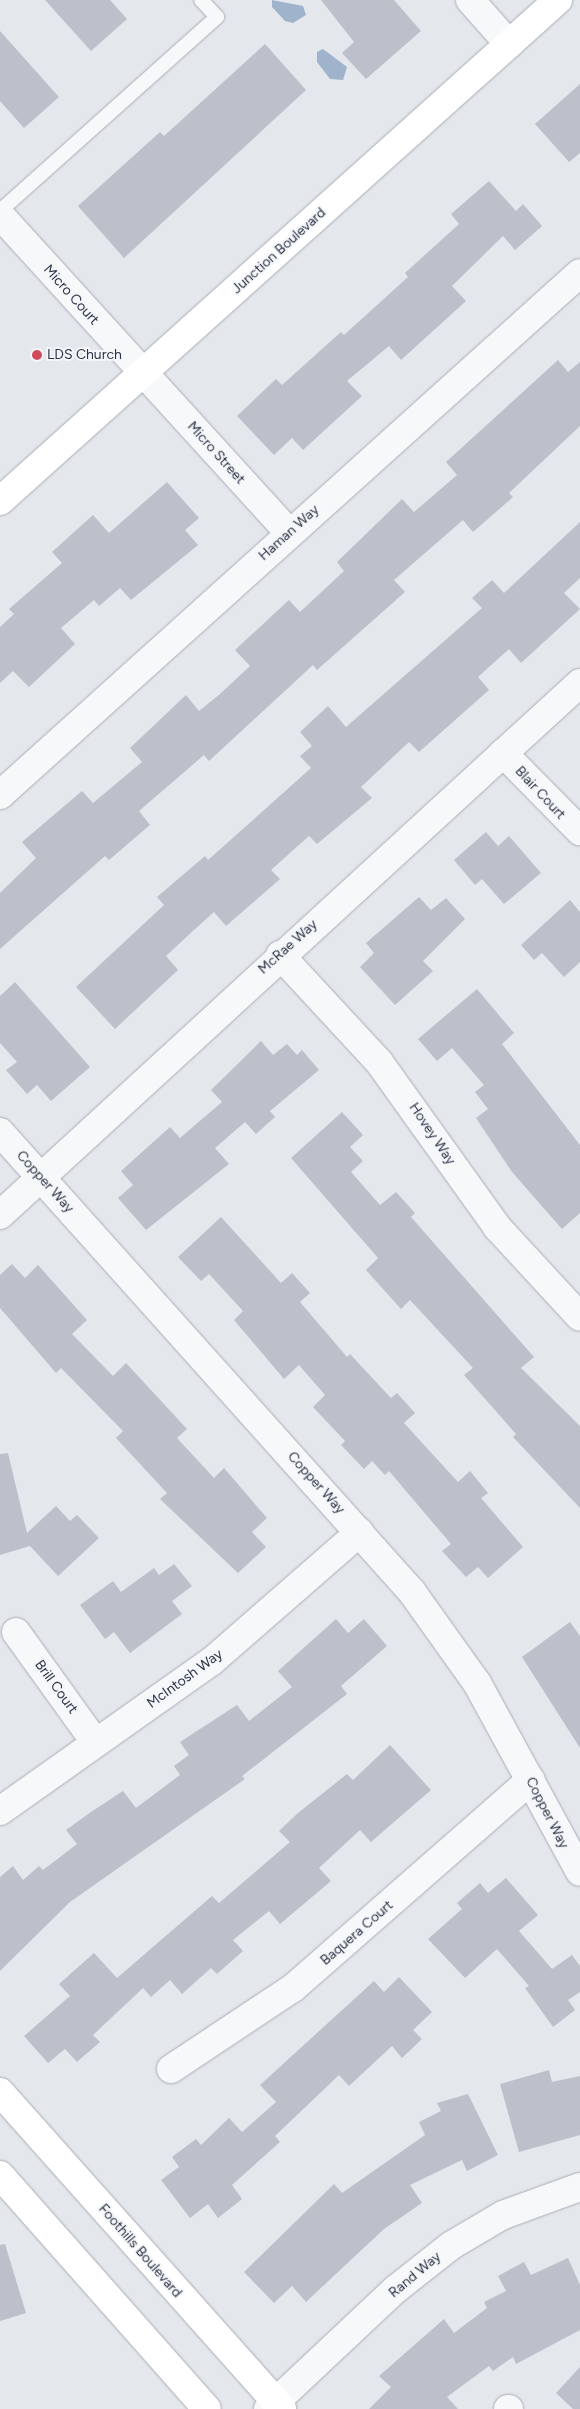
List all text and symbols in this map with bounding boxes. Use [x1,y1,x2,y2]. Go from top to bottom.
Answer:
street label: Junction Boulevard [229,204,329,298]
street label: Micro Court [40,262,102,328]
place label: LDS Church [47,347,122,363]
marker: LDS Church [31,349,43,361]
street label: Micro Street [184,418,248,488]
street label: Haman Way [255,502,323,564]
street label: Blair Court [511,763,569,823]
street label: McRae Way [255,916,321,978]
street label: Hovey Way [405,1100,459,1168]
street label: Copper Way [13,1147,77,1217]
street label: Copper Way [284,1448,348,1518]
street label: McIntosh Way [144,1646,226,1712]
street label: Brill Court [31,1657,81,1717]
street label: Copper Way [522,1774,572,1852]
street label: Baquera Court [317,1897,397,1969]
street label: Foothills Boulevard [95,2201,185,2301]
street label: Rand Way [386,2248,444,2302]

